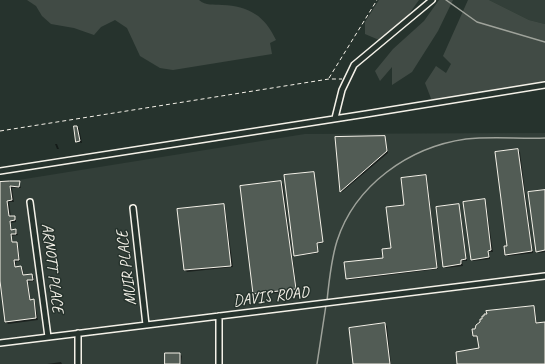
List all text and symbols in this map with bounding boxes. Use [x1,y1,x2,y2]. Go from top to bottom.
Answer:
street label: ARNOTT PLACE [37,222,67,314]
street label: MUIR PLACE [113,229,141,307]
street label: DAVIS ROAD [232,283,310,311]

